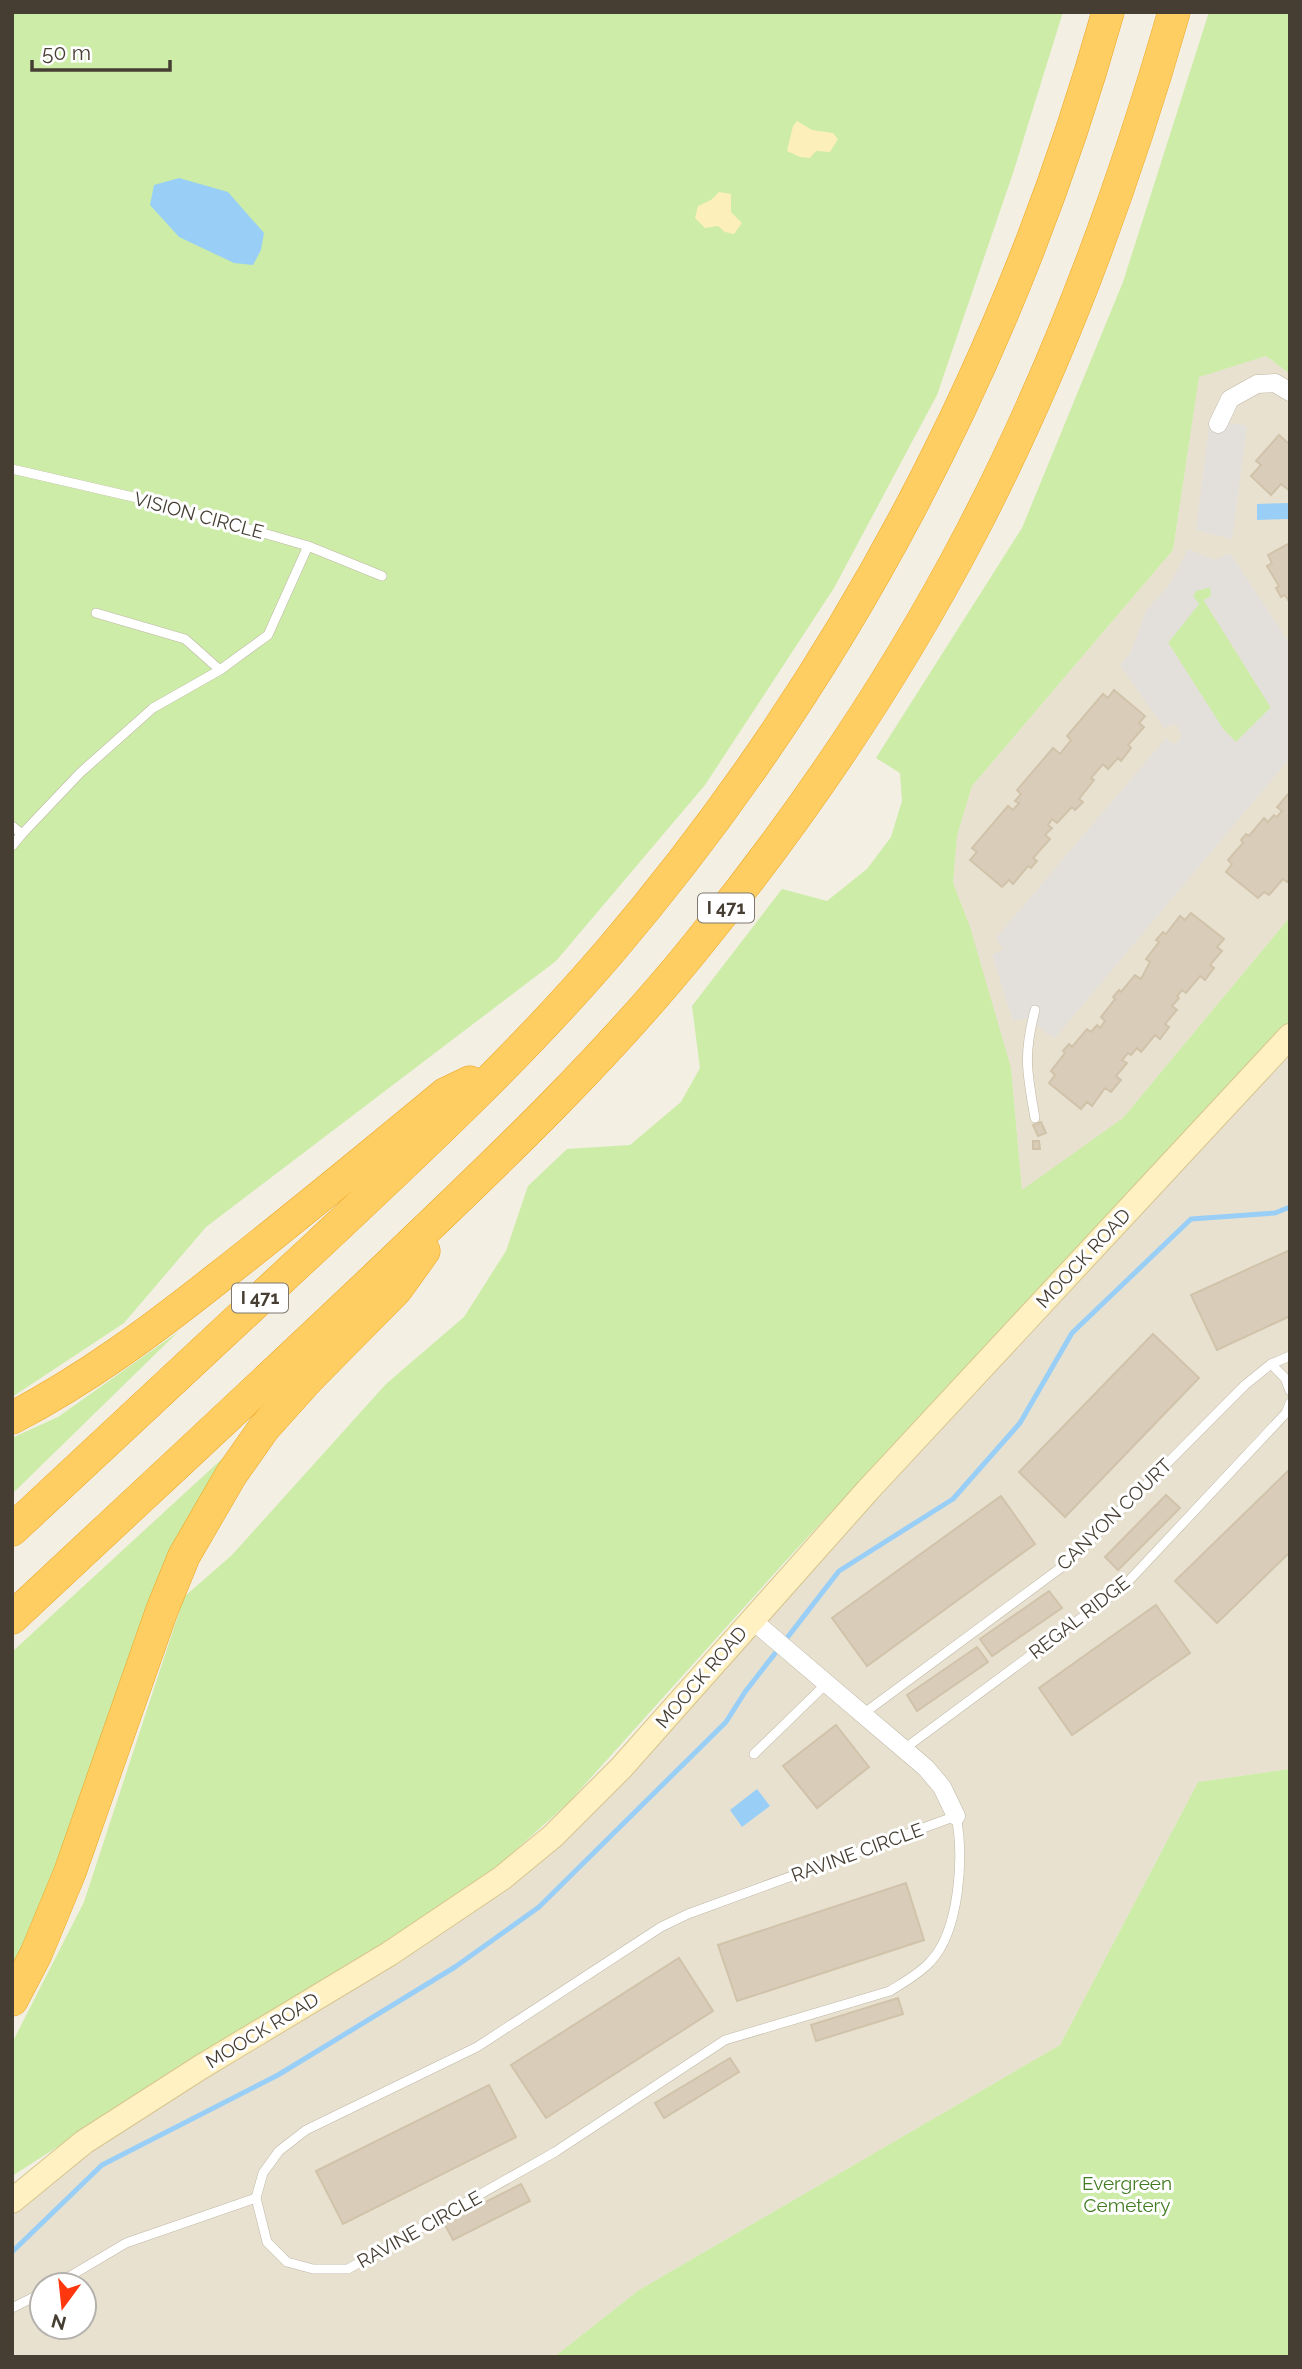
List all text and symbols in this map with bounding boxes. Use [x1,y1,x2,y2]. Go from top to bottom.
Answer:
scale bar [32,28,170,72]
text: 50 m [42,40,91,65]
street label: VISION CIRCLE [132,487,266,543]
road number: I 471 [698,894,754,923]
street label: MOOCK ROAD [1031,1204,1135,1312]
road number: I 471 [232,1283,288,1312]
street label: CANYON COURT [1052,1453,1176,1574]
street label: REGAL RIDGE [1024,1571,1134,1663]
street label: MOOCK ROAD [651,1622,751,1732]
street label: RAVINE CIRCLE [788,1818,926,1886]
street label: MOOCK ROAD [202,1988,322,2072]
park label: Evergreen Cemetery [1082,2172,1172,2216]
street label: RAVINE CIRCLE [353,2186,485,2272]
north arrow [28,2271,98,2341]
text: N [49,2310,68,2335]

